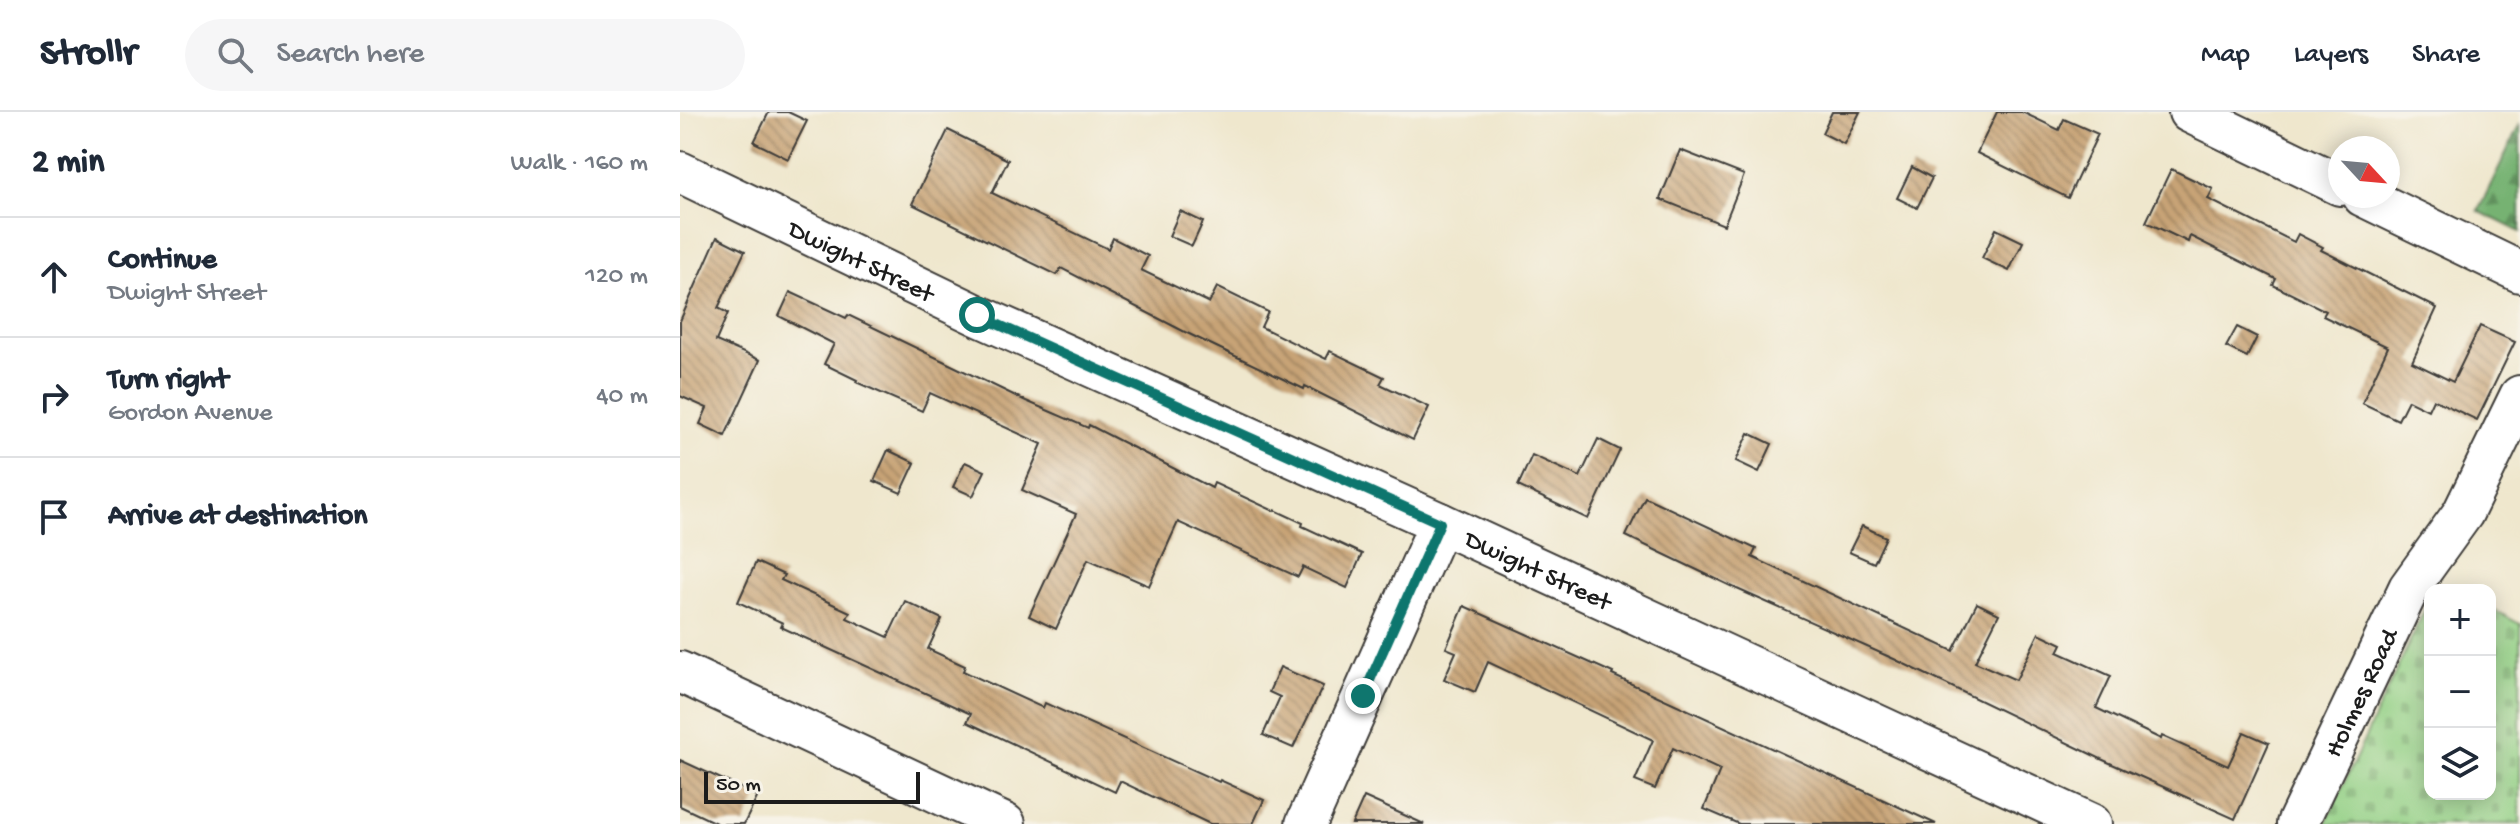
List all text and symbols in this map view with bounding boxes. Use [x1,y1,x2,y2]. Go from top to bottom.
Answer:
search box [185,19,745,91]
text: Strollr [40,33,137,77]
icon: search [213,33,257,77]
text: Search here [277,38,424,73]
text: Map [2201,39,2250,72]
text: Layers [2294,39,2368,72]
text: Share [2412,39,2480,72]
north arrow [2328,136,2400,208]
text: 2 min [32,144,104,184]
text: Walk · 160 m [511,149,648,180]
street label: Dwight Street [780,215,940,313]
text: Continue [108,244,217,279]
icon: ahead [32,255,76,299]
text: 120 m [585,262,648,293]
text: Dwight Street [108,279,266,310]
route start [959,297,995,333]
text: Turn right [108,364,228,399]
icon: right [32,375,76,419]
text: 40 m [596,382,648,413]
text: Gordon Avenue [108,399,273,430]
icon: arrive [32,495,76,539]
text: Arrive at destination [108,500,368,535]
street label: Dwight Street [1457,525,1617,621]
map controls [2424,584,2496,800]
button: + [2424,584,2496,656]
street label: Holmes Road [2320,623,2408,763]
button: − [2424,656,2496,728]
route end [1345,678,1381,714]
button: layers [2424,728,2496,800]
scale bar [704,768,920,804]
text: 50 m [716,773,761,799]

